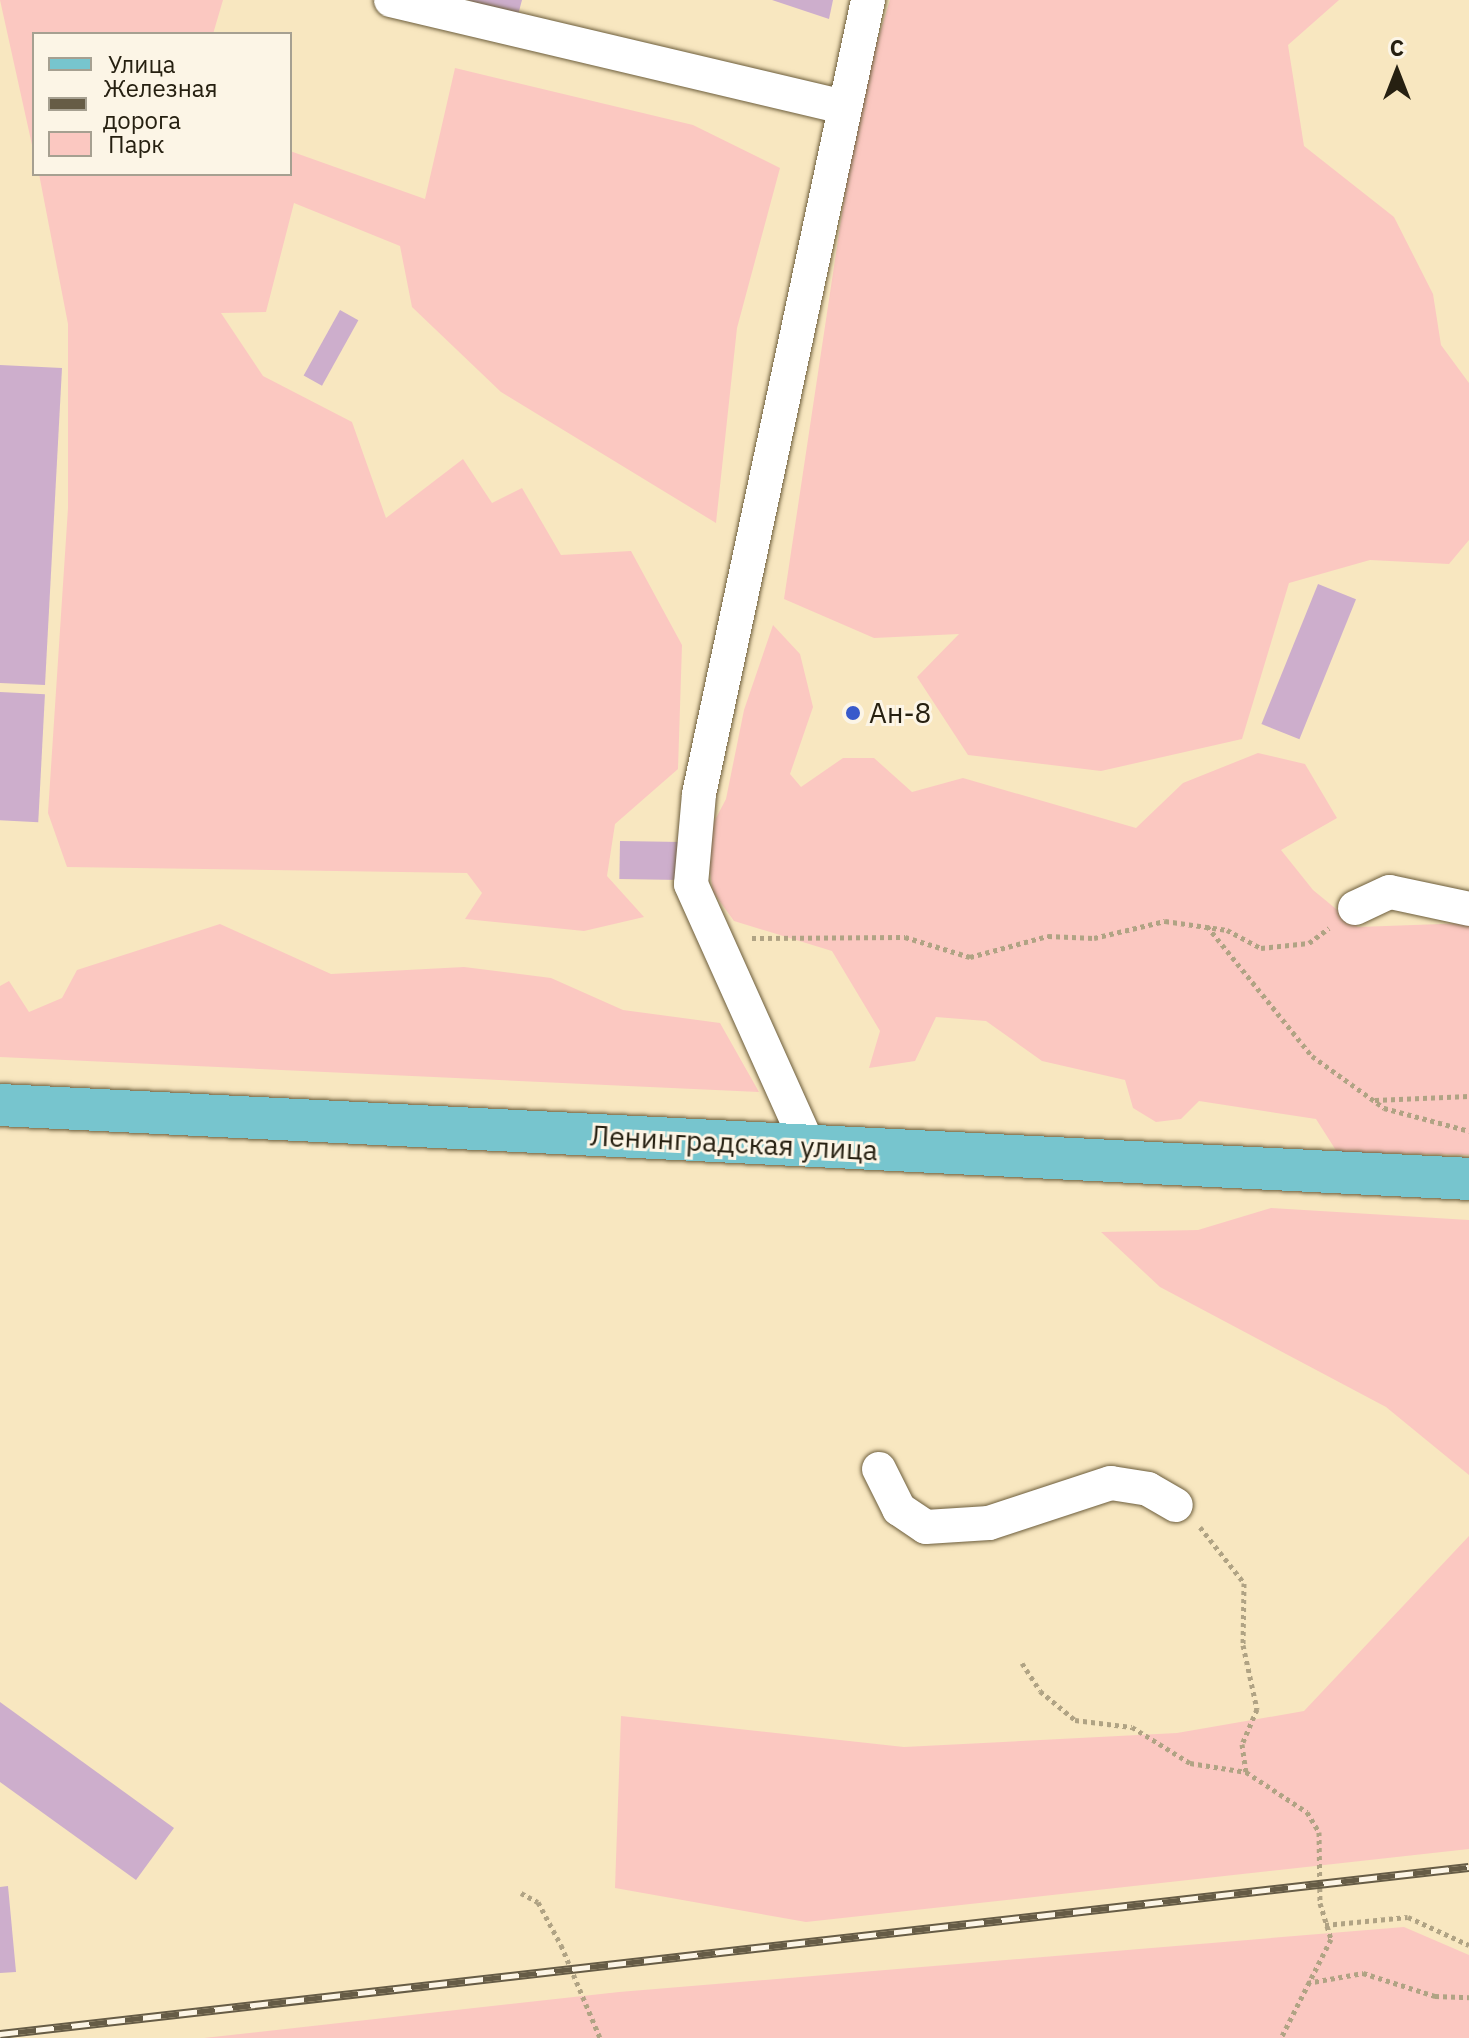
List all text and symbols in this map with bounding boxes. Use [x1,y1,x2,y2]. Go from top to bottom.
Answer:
legend [32,32,292,176]
north arrow [1357,32,1437,112]
text: С [1390,33,1404,62]
text: Улица [108,48,176,80]
text: Железная дорога [103,72,218,136]
text: Парк [108,128,165,160]
place label: Ан-8 [869,696,931,730]
marker: Ан-8 [844,704,862,722]
street label: Ленинградская улица [589,1119,879,1167]

